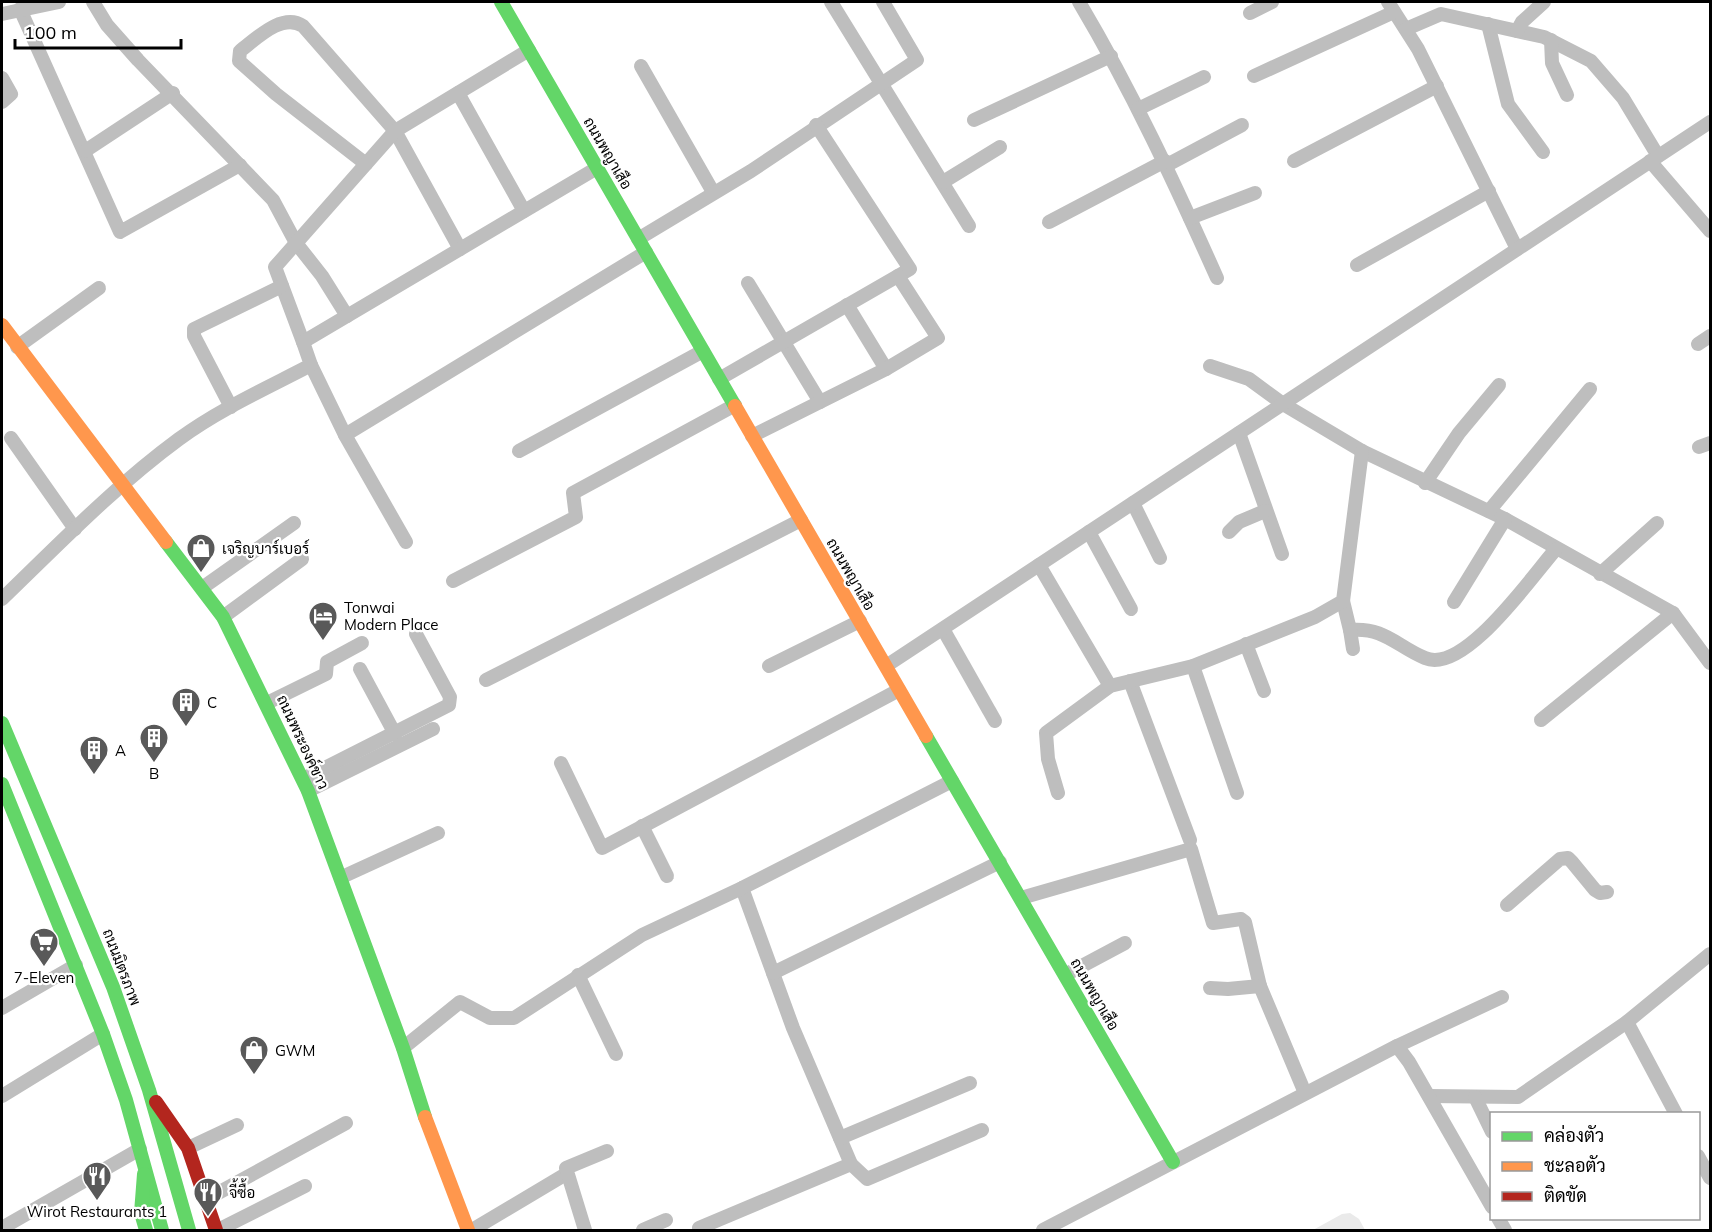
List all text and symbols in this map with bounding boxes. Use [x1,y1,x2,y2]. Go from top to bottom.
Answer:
scale bar [15,12,182,50]
text: 100 m [24,21,77,44]
street label: ถนนพญาเสือ [580,113,636,193]
shop icon: เจริญบาร์เบอร์ [185,532,217,574]
street label: ถนนพญาเสือ [823,534,879,614]
place label: เจริญบาร์เบอร์ [222,539,309,558]
place label: Tonwai Modern Place [344,598,439,634]
hotel icon: Tonwai Modern Place [307,600,339,642]
building icon: C [170,686,202,728]
street label: ถนนพระองค์ขาว [273,692,333,792]
place label: C [207,693,217,712]
building icon: B [138,722,170,764]
building icon: A [78,734,110,776]
place label: A [115,741,126,760]
place label: B [149,764,159,783]
supermarket icon: 7-Eleven [28,926,60,968]
street label: ถนนมิตรภาพ [99,926,145,1008]
street label: ถนนพญาเสือ [1067,954,1123,1034]
place label: 7-Eleven [14,968,74,987]
shop icon: GWM [238,1034,270,1076]
place label: GWM [275,1041,315,1060]
legend [1490,1112,1700,1220]
text: คล่องตัว [1544,1124,1604,1147]
text: ชะลอตัว [1544,1154,1606,1177]
restaurant icon: Wirot Restaurants 1 [81,1160,113,1202]
restaurant icon: จี้ซื้อ [192,1176,224,1218]
place label: จี้ซื้อ [229,1178,255,1202]
text: ติดขัด [1544,1184,1587,1207]
place label: Wirot Restaurants 1 [27,1202,167,1221]

